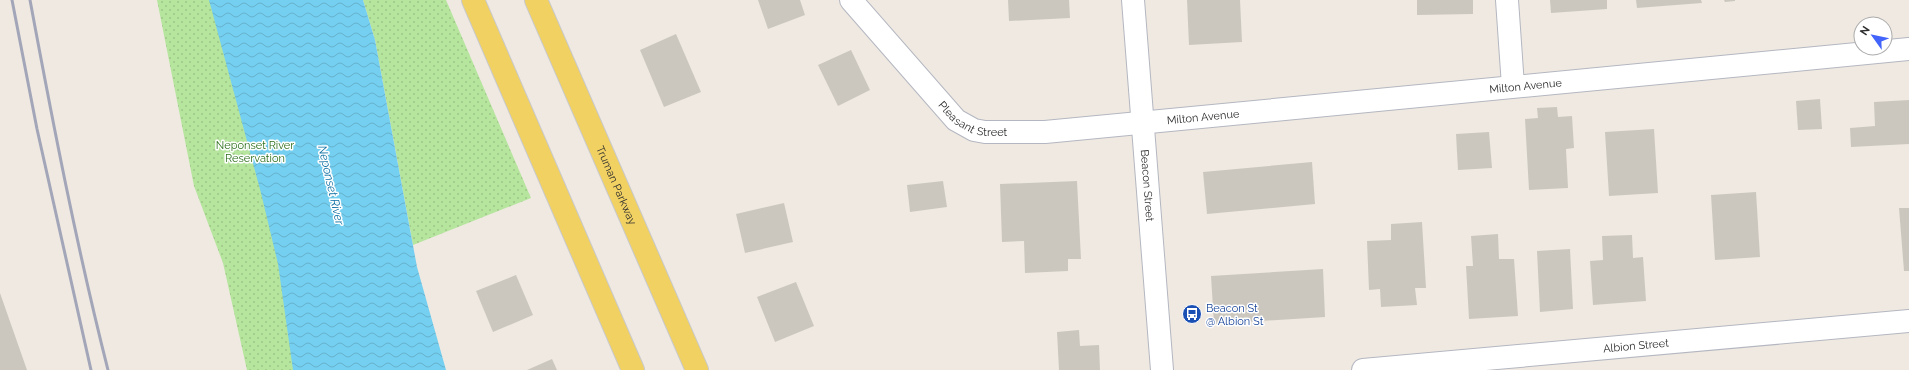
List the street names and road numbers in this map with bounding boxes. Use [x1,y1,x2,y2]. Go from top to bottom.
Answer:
street label: Milton Avenue [1489,76,1563,96]
street label: Pleasant Street [936,98,1008,139]
street label: Milton Avenue [1166,107,1240,127]
street label: Truman Parkway [594,144,639,227]
street label: Beacon Street [1138,149,1157,222]
street label: Albion Street [1602,336,1670,355]

